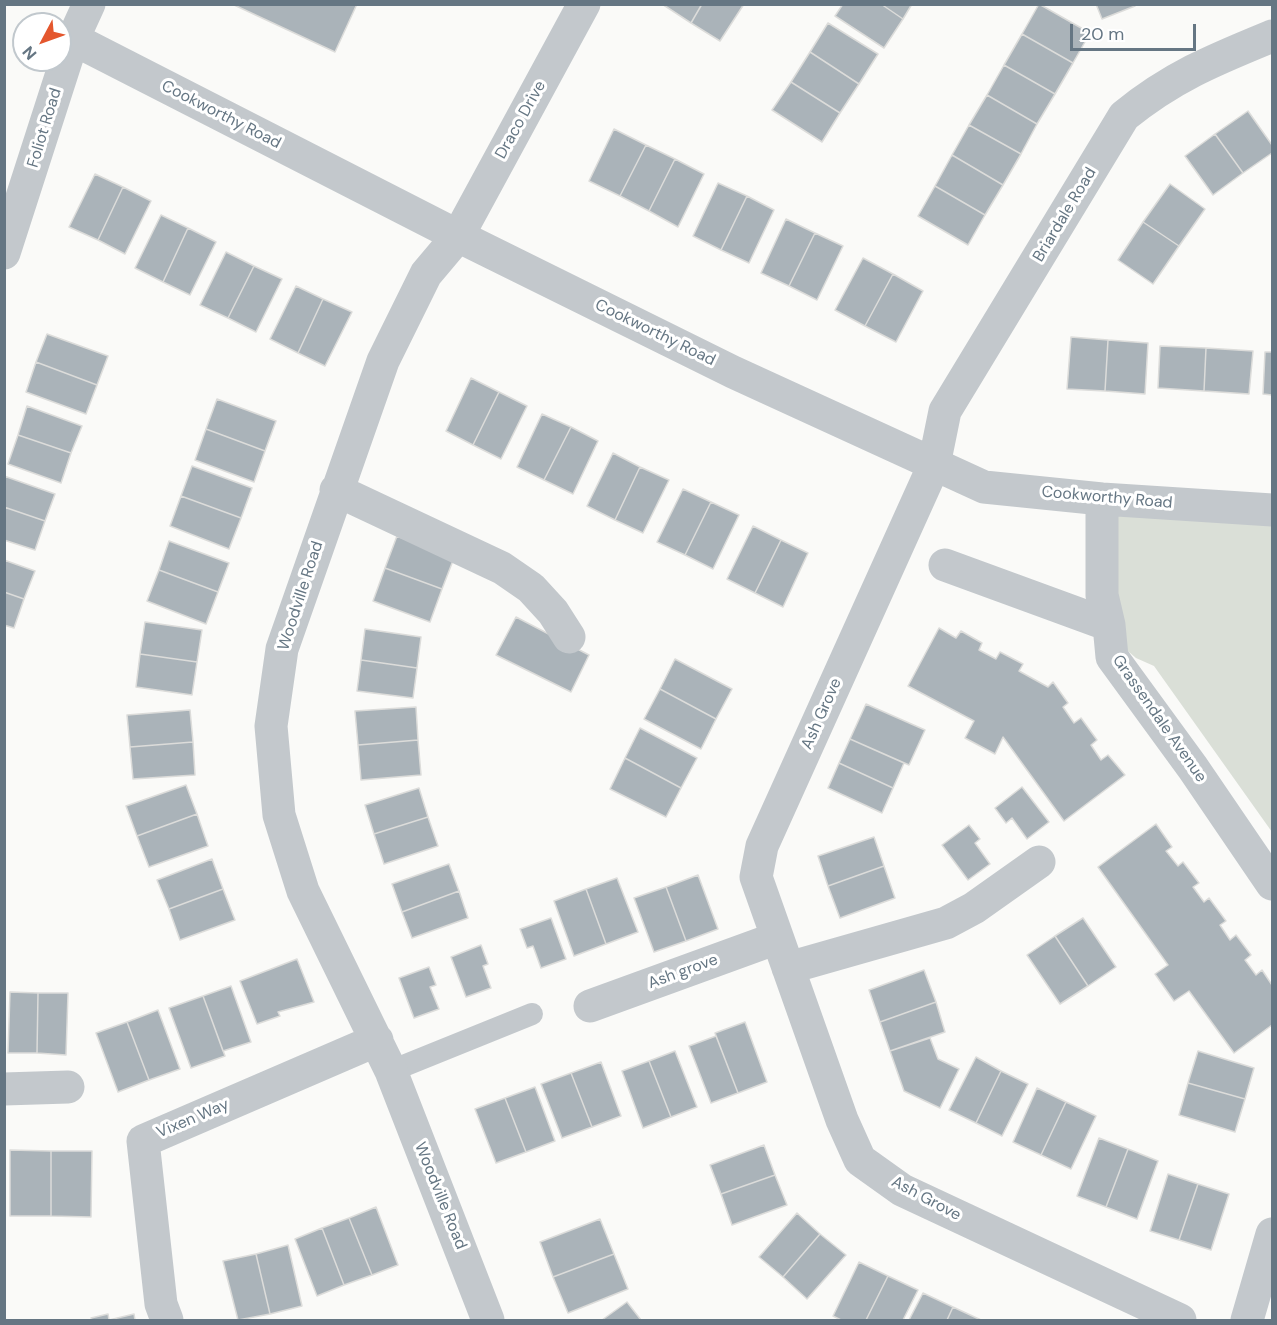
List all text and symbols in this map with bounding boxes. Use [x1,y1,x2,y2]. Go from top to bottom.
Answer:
north arrow [12,12,72,72]
scale bar [1073,12,1199,50]
text: 20 m [1081,22,1124,46]
text: N [18,42,41,64]
street label: Cookworthy Road [158,77,284,153]
street label: Draco Drive [492,78,550,162]
street label: Foliot Road [24,86,66,170]
street label: Briardale Road [1029,164,1101,266]
street label: Cookworthy Road [592,296,718,370]
street label: Cookworthy Road [1041,483,1173,513]
street label: Woodville Road [274,539,328,653]
street label: Grassendale Avenue [1108,652,1210,786]
street label: Ash Grove [798,675,846,753]
street label: Ash grove [645,951,721,993]
street label: Vixen Way [154,1095,232,1143]
street label: Woodville Road [410,1140,470,1252]
street label: Ash Grove [888,1173,964,1225]

